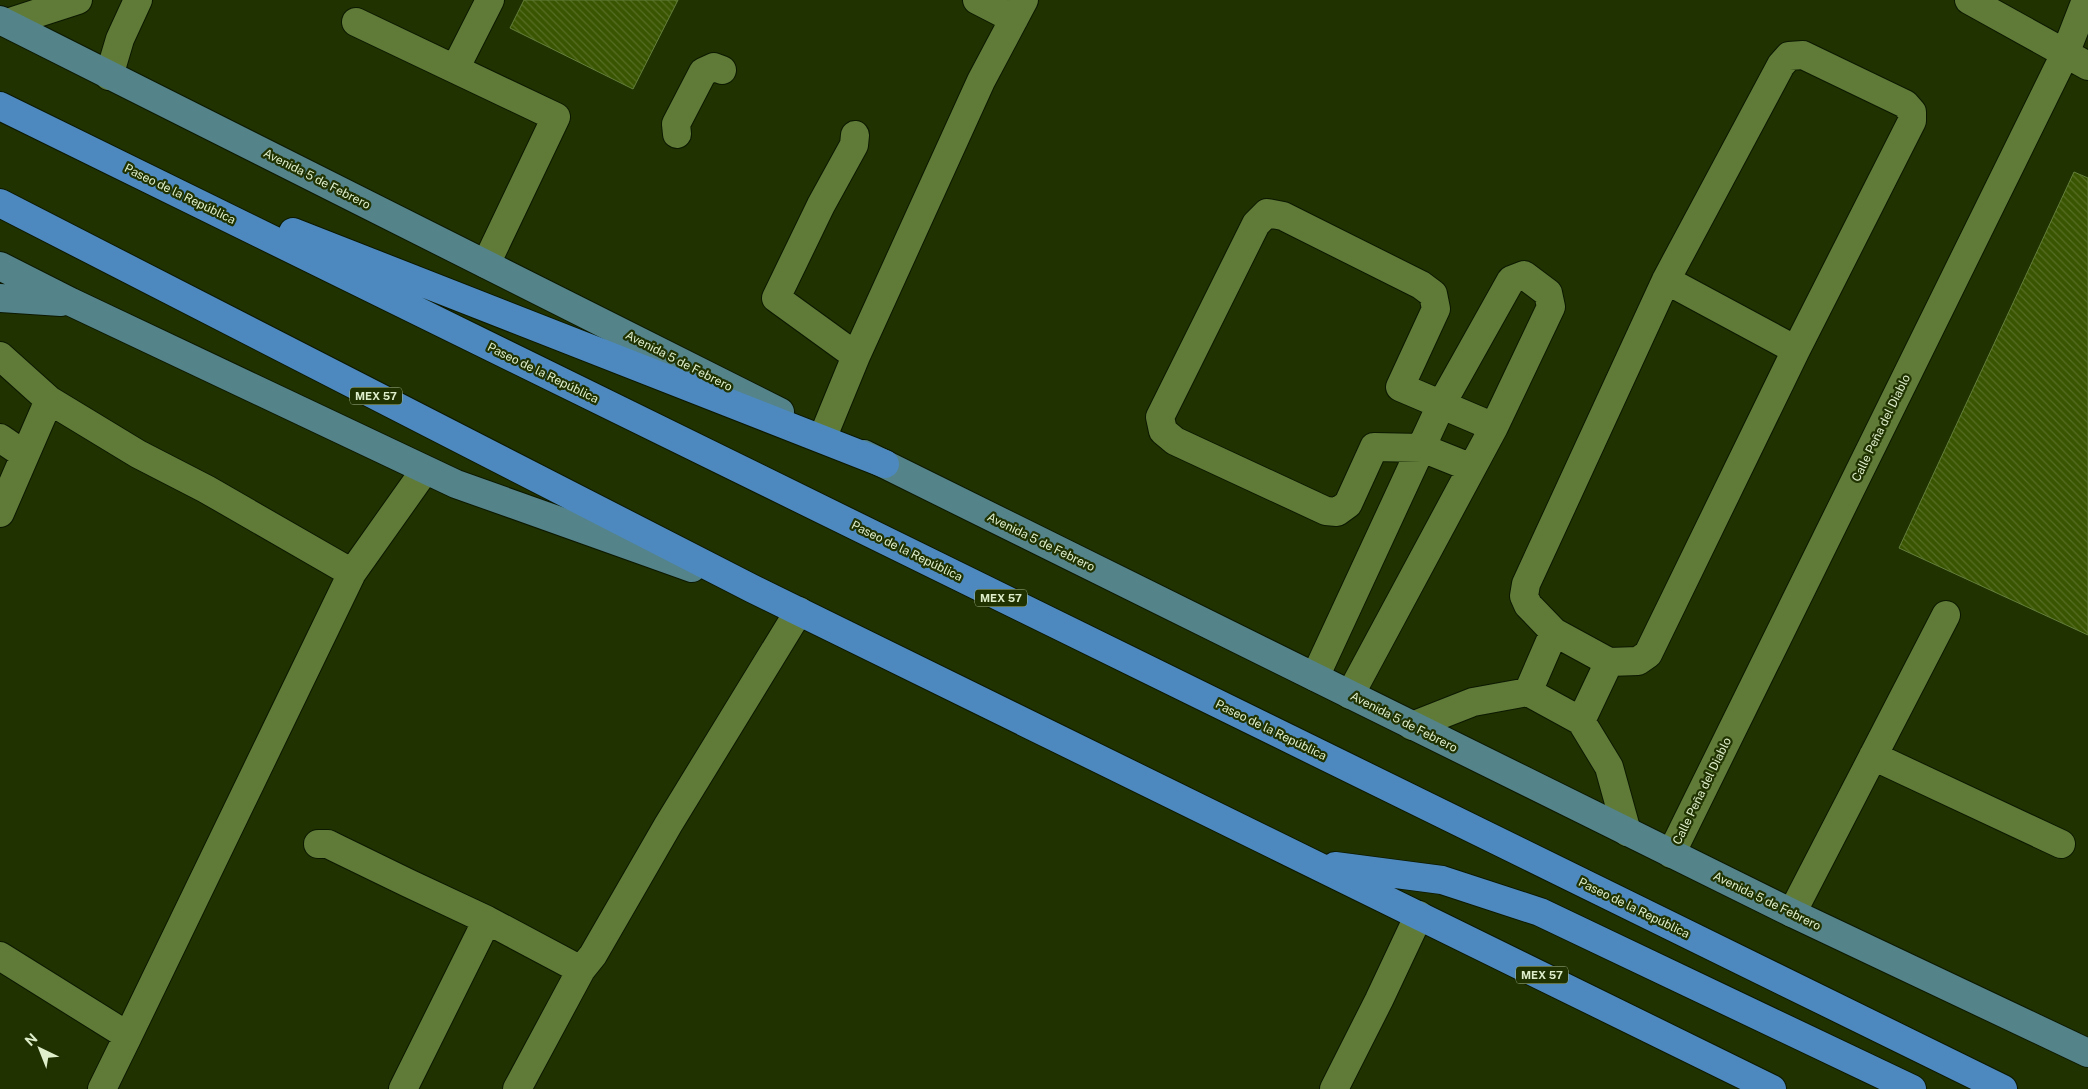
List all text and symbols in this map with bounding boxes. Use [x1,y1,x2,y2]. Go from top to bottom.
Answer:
street label: Avenida 5 de Febrero [261,146,373,212]
street label: Paseo de la República [122,161,238,227]
street label: Avenida 5 de Febrero [623,328,735,394]
street label: Paseo de la República [485,340,601,406]
street label: Calle Peña del Diablo [1849,372,1913,484]
road number: MEX 57 [350,388,402,404]
street label: Avenida 5 de Febrero [985,510,1097,574]
street label: Paseo de la República [849,518,965,584]
road number: MEX 57 [975,590,1027,606]
street label: Avenida 5 de Febrero [1348,689,1460,755]
street label: Paseo de la República [1213,697,1329,763]
street label: Calle Peña del Diablo [1670,735,1734,847]
street label: Avenida 5 de Febrero [1711,869,1823,933]
street label: Paseo de la República [1576,875,1692,941]
road number: MEX 57 [1516,966,1568,984]
north arrow [15,1024,65,1074]
text: N [22,1030,41,1049]

